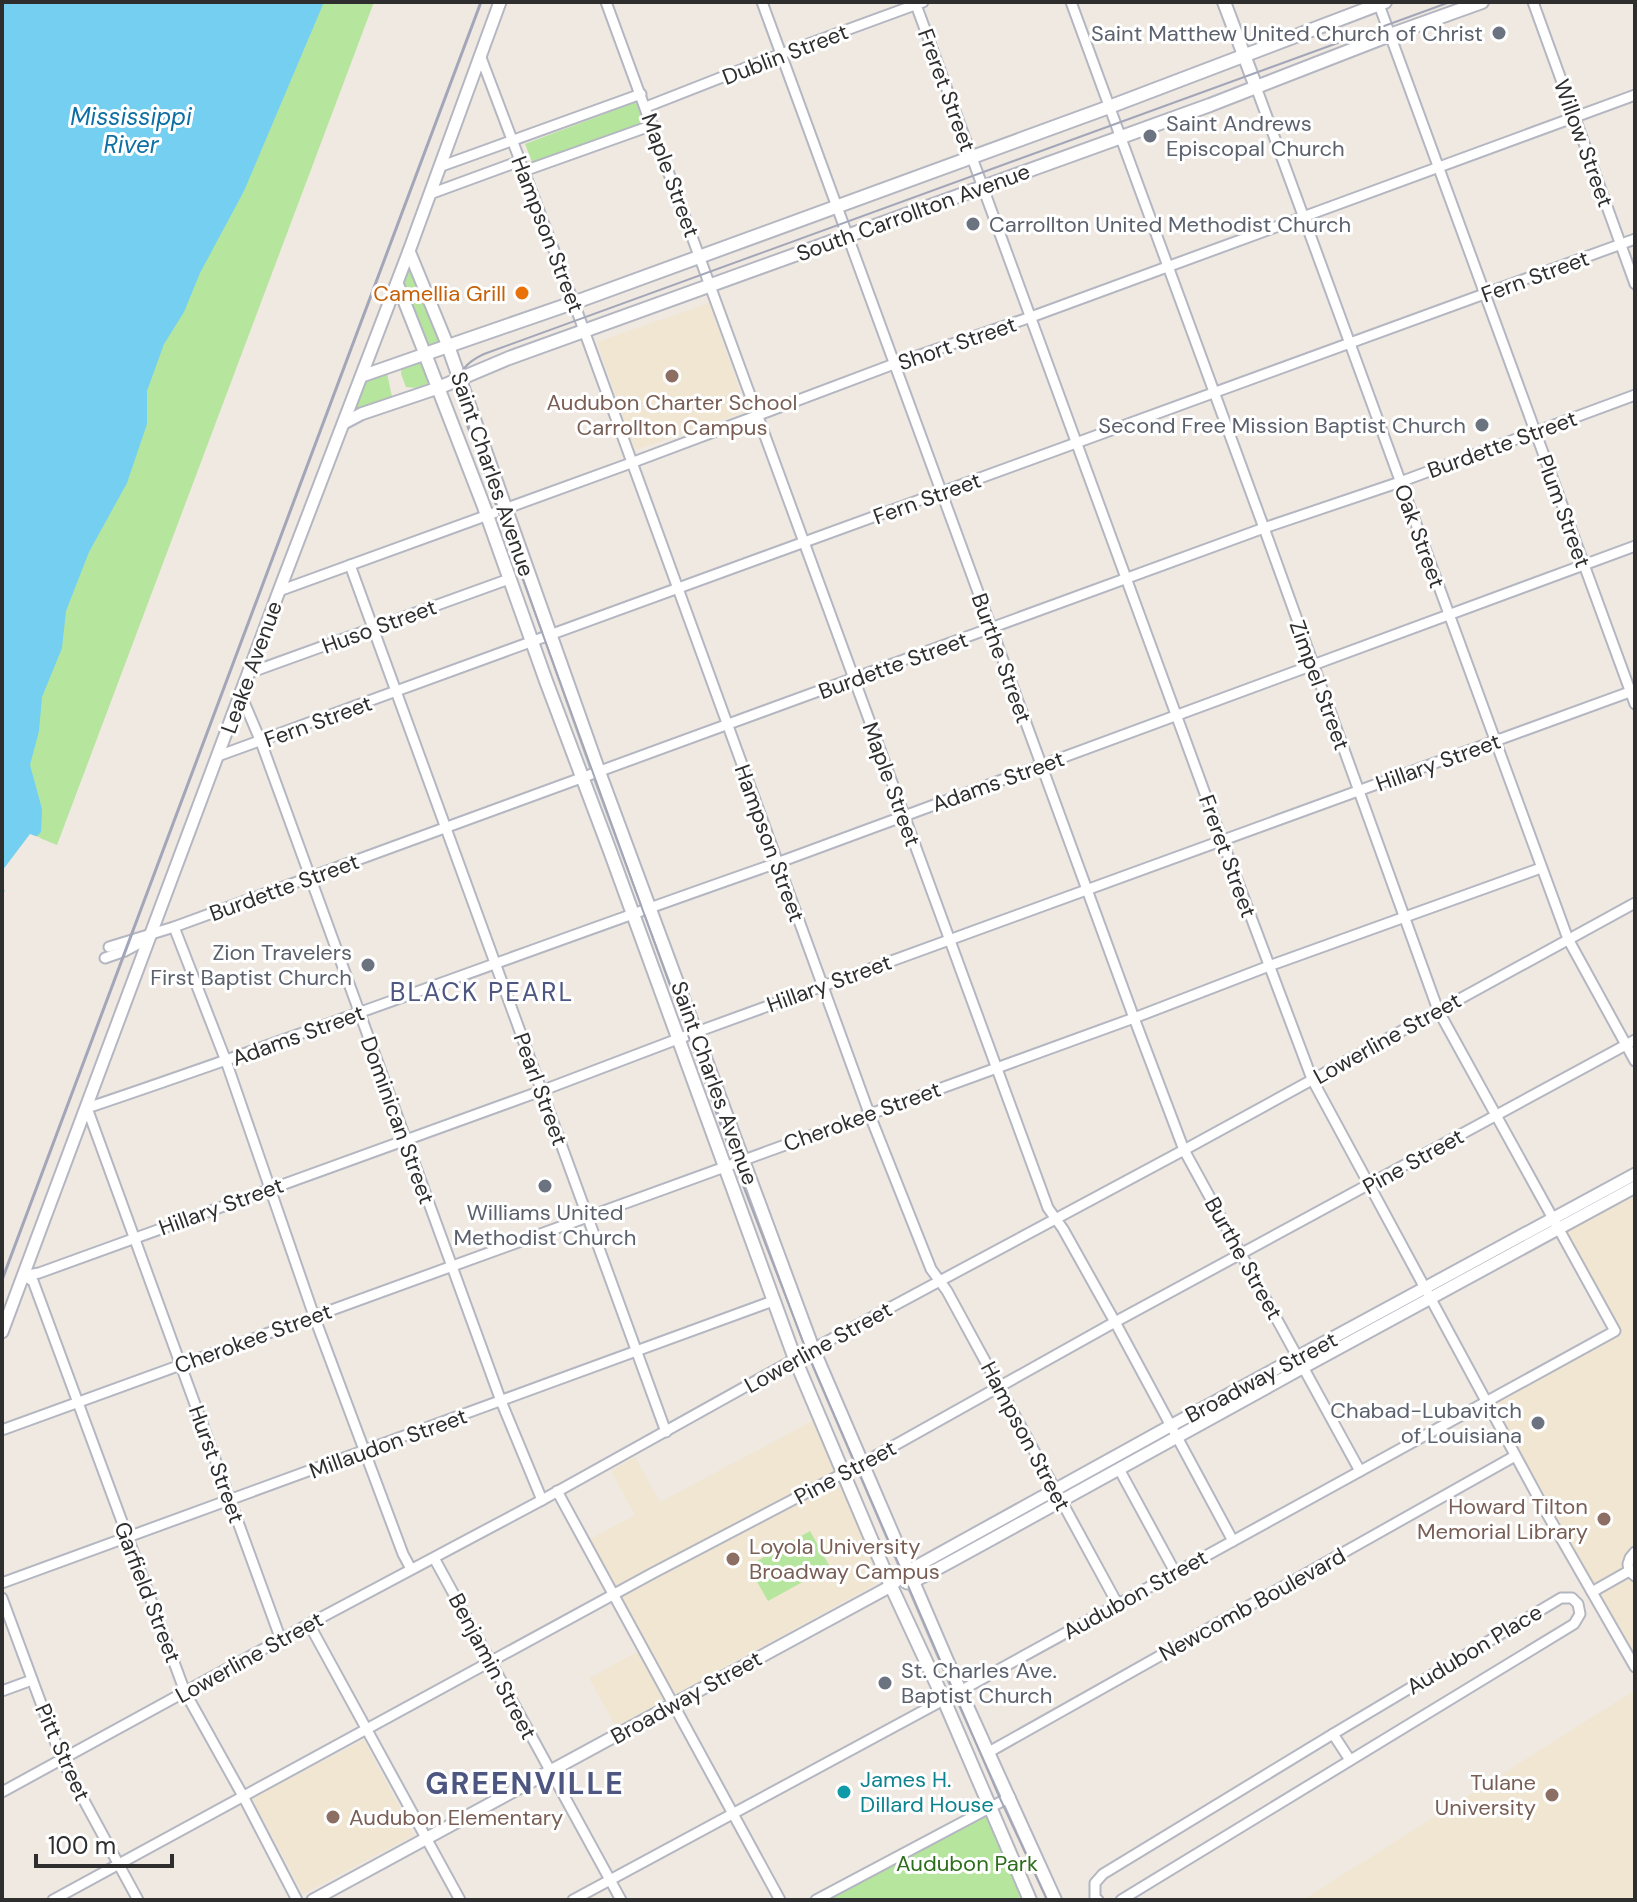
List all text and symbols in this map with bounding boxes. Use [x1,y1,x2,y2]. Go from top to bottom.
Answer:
street label: Dublin Street [718,17,852,92]
place label: Saint Matthew United Church of Christ [1091,19,1483,48]
marker: Saint Matthew United Church of Christ [1490,24,1508,42]
street label: Freret Street [911,25,982,156]
street label: Willow Street [1547,75,1620,211]
water label: Mississippi River [70,101,193,160]
street label: Maple Street [635,109,706,241]
place label: Saint Andrews Episcopal Church [1166,109,1345,163]
marker: Saint Andrews Episcopal Church [1141,127,1159,145]
street label: Hampson Street [504,152,591,317]
street label: South Carrollton Avenue [792,157,1034,268]
place label: Carrollton United Methodist Church [989,210,1351,239]
marker: Carrollton United Methodist Church [964,215,982,233]
street label: Fern Street [1477,244,1593,309]
place label: Camellia Grill [373,279,506,308]
marker: Camellia Grill [513,284,531,302]
street label: Short Street [894,310,1020,377]
marker: Audubon Charter School Carrollton Campus [663,367,681,385]
street label: Saint Charles Avenue [444,368,541,580]
place label: Audubon Charter School Carrollton Campus [547,388,798,442]
street label: Burdette Street [1423,404,1581,485]
place label: Second Free Mission Baptist Church [1098,411,1466,440]
marker: Second Free Mission Baptist Church [1473,416,1491,434]
street label: Plum Street [1530,451,1597,572]
street label: Fern Street [869,466,985,531]
street label: Oak Street [1387,480,1452,592]
street label: Burthe Street [965,589,1038,727]
street label: Huso Street [318,592,440,661]
street label: Leake Avenue [214,597,289,737]
street label: Zimpel Street [1283,616,1356,754]
street label: Burdette Street [814,625,972,706]
street label: Fern Street [260,689,376,754]
street label: Maple Street [856,718,927,850]
street label: Hillary Street [1372,727,1505,798]
street label: Adams Street [928,744,1068,819]
street label: Hampson Street [728,761,811,926]
street label: Freret Street [1192,791,1263,922]
street label: Burdette Street [205,847,363,928]
place label: Zion Travelers First Baptist Church [150,938,352,992]
street label: Hillary Street [763,948,896,1019]
marker: Zion Travelers First Baptist Church [359,956,377,974]
district label: BLACK PEARL [390,975,574,1009]
street label: Saint Charles Avenue [664,977,765,1189]
street label: Lowerline Street [1308,986,1466,1091]
street label: Adams Street [228,998,368,1073]
street label: Pearl Street [507,1029,574,1149]
street label: Dominican Street [354,1032,441,1208]
street label: Cherokee Street [780,1075,945,1158]
street label: Pine Street [1358,1122,1469,1201]
street label: Hillary Street [155,1171,288,1242]
marker: Williams United Methodist Church [536,1177,554,1195]
street label: Burthe Street [1198,1192,1289,1325]
place label: Williams United Methodist Church [453,1198,637,1252]
street label: Lowerline Street [739,1295,897,1400]
street label: Cherokee Street [171,1297,336,1380]
street label: Broadway Street [1180,1325,1342,1430]
street label: Hampson Street [974,1356,1077,1516]
place label: Chabad-Lubavitch of Louisiana [1330,1396,1522,1450]
street label: Hurst Street [182,1401,251,1527]
street label: Millaudon Street [305,1401,471,1485]
marker: Chabad-Lubavitch of Louisiana [1529,1414,1547,1432]
street label: Pine Street [789,1433,901,1511]
place label: Howard Tilton Memorial Library [1417,1492,1588,1546]
marker: Howard Tilton Memorial Library [1595,1510,1613,1528]
street label: Garfield Street [107,1518,188,1667]
place label: Loyola University Broadway Campus [749,1532,940,1586]
street label: Newcomb Boulevard [1154,1541,1351,1668]
street label: Audubon Street [1058,1543,1213,1646]
marker: Loyola University Broadway Campus [724,1550,742,1568]
street label: Benjamin Street [442,1588,543,1744]
street label: Audubon Place [1401,1597,1547,1701]
street label: Lowerline Street [170,1605,328,1710]
street label: Broadway Street [606,1644,767,1751]
place label: St. Charles Ave. Baptist Church [901,1656,1057,1710]
marker: St. Charles Ave. Baptist Church [876,1674,894,1692]
street label: Pitt Street [28,1699,97,1805]
district label: GREENVILLE [425,1764,625,1803]
place label: James H. Dillard House [860,1765,994,1819]
place label: Tulane University [1435,1768,1536,1822]
marker: James H. Dillard House [835,1783,853,1801]
marker: Tulane University [1543,1786,1561,1804]
place label: Audubon Elementary [349,1803,563,1832]
marker: Audubon Elementary [324,1808,342,1826]
scale bar [36,1818,172,1868]
text: 100 m [48,1830,116,1861]
park label: Audubon Park [896,1849,1038,1878]

